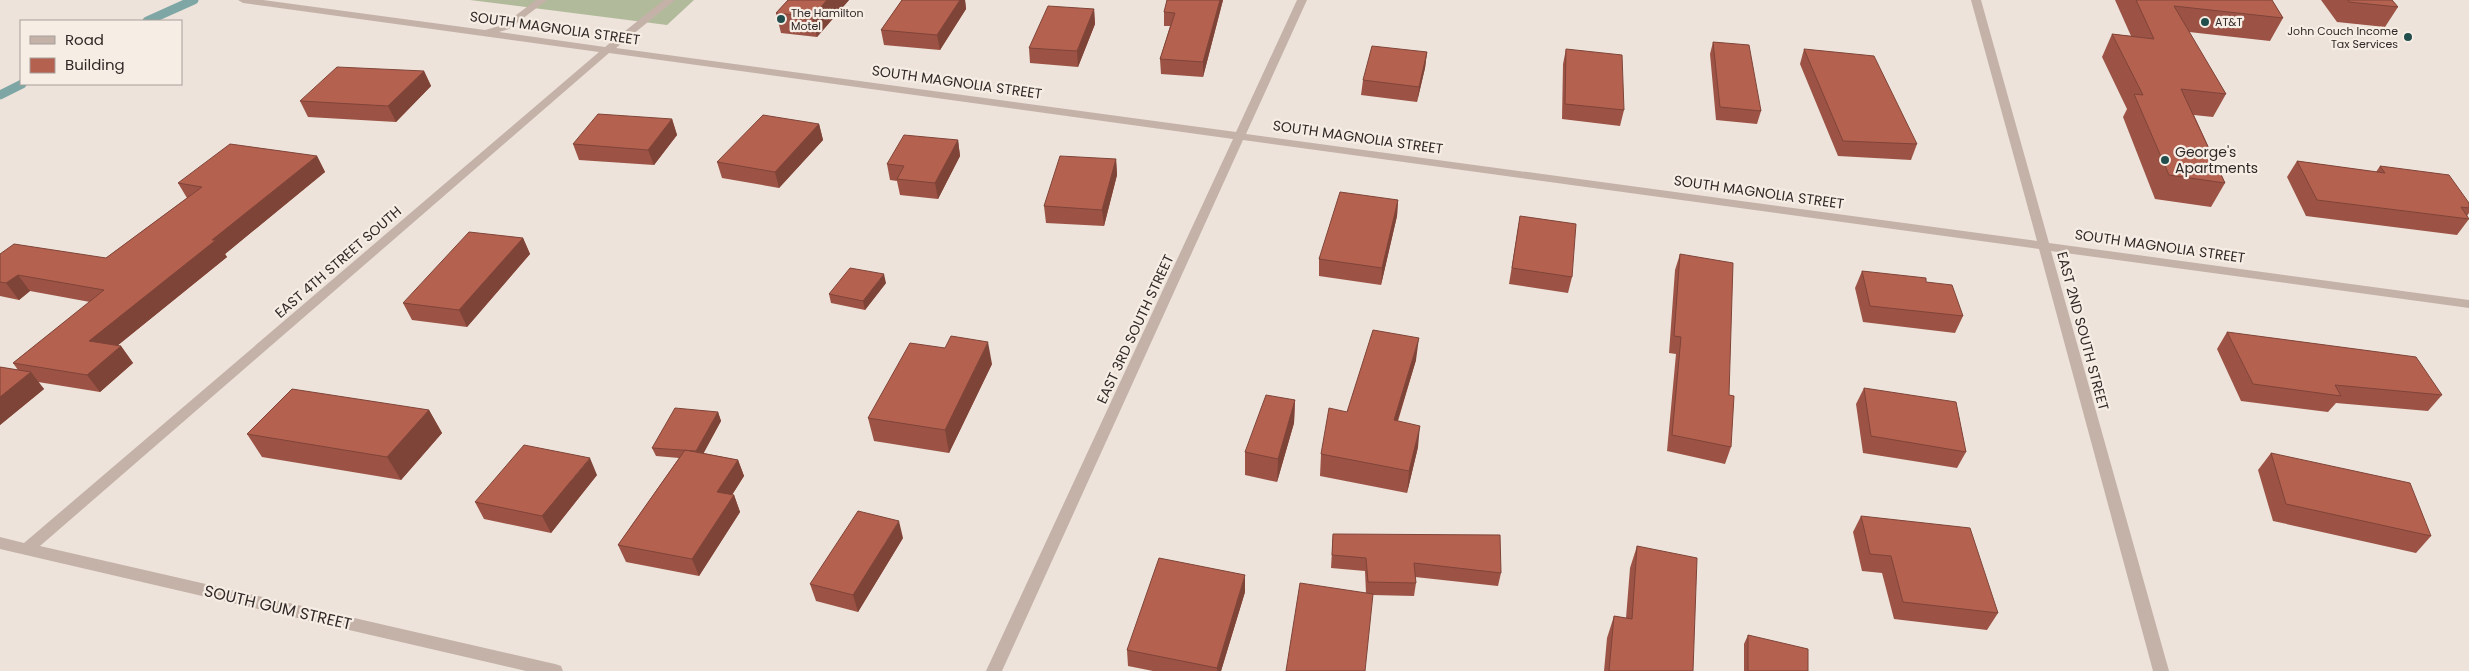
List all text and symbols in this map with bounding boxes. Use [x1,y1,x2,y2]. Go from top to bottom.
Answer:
place label: The Hamilton Motel [791,5,864,34]
street label: SOUTH MAGNOLIA STREET [469,6,642,50]
marker: The Hamilton Motel [775,13,787,25]
place label: AT&T [2215,14,2242,30]
marker: AT&T [2199,16,2211,28]
legend [20,20,182,85]
place label: John Couch Income Tax Services [2287,23,2398,52]
text: Road [65,29,104,50]
marker: John Couch Income Tax Services [2402,31,2414,43]
text: Building [65,54,125,75]
street label: SOUTH MAGNOLIA STREET [871,60,1044,104]
street label: SOUTH MAGNOLIA STREET [1272,115,1445,159]
place label: George's Apartments [2175,142,2258,178]
marker: George's Apartments [2159,154,2171,166]
street label: SOUTH MAGNOLIA STREET [1673,170,1846,214]
street label: EAST 4TH STREET SOUTH [270,201,406,323]
street label: SOUTH MAGNOLIA STREET [2074,224,2247,268]
street label: EAST 2ND SOUTH STREET [2052,249,2114,413]
street label: EAST 3RD SOUTH STREET [1092,251,1179,407]
street label: SOUTH GUM STREET [202,579,354,636]

